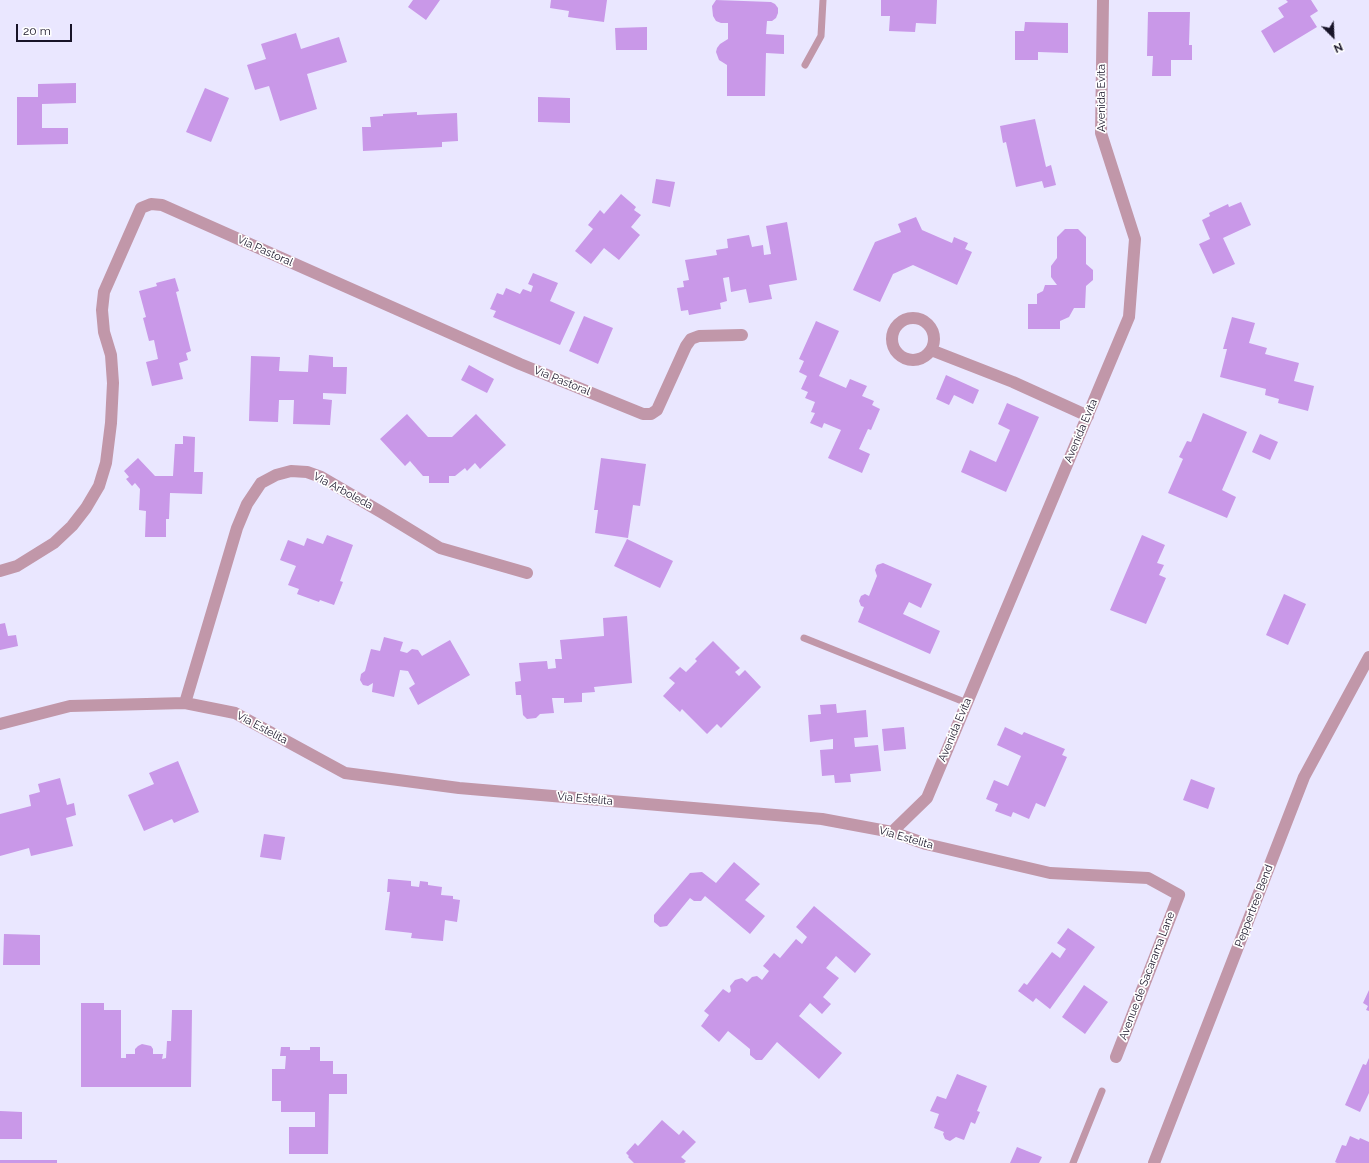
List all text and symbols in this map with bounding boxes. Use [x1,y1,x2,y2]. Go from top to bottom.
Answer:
scale bar [18,16,74,42]
north arrow [1313,16,1353,56]
text: 20 m [23,24,51,38]
text: N [1332,40,1345,55]
street label: Avenida Evita [1095,64,1109,132]
street label: Via Pastoral [235,233,295,269]
street label: Via Pastoral [532,364,592,398]
street label: Avenida Evita [1062,397,1100,465]
street label: Via Arboleda [311,470,375,512]
street label: Avenida Evita [936,696,974,764]
street label: Via Estelita [234,709,290,747]
street label: Via Estelita [557,790,613,808]
street label: Via Estelita [877,824,935,852]
street label: Peppertree Bend [1232,863,1276,949]
street label: Avenue de Sacarama Lane [1116,910,1178,1042]

